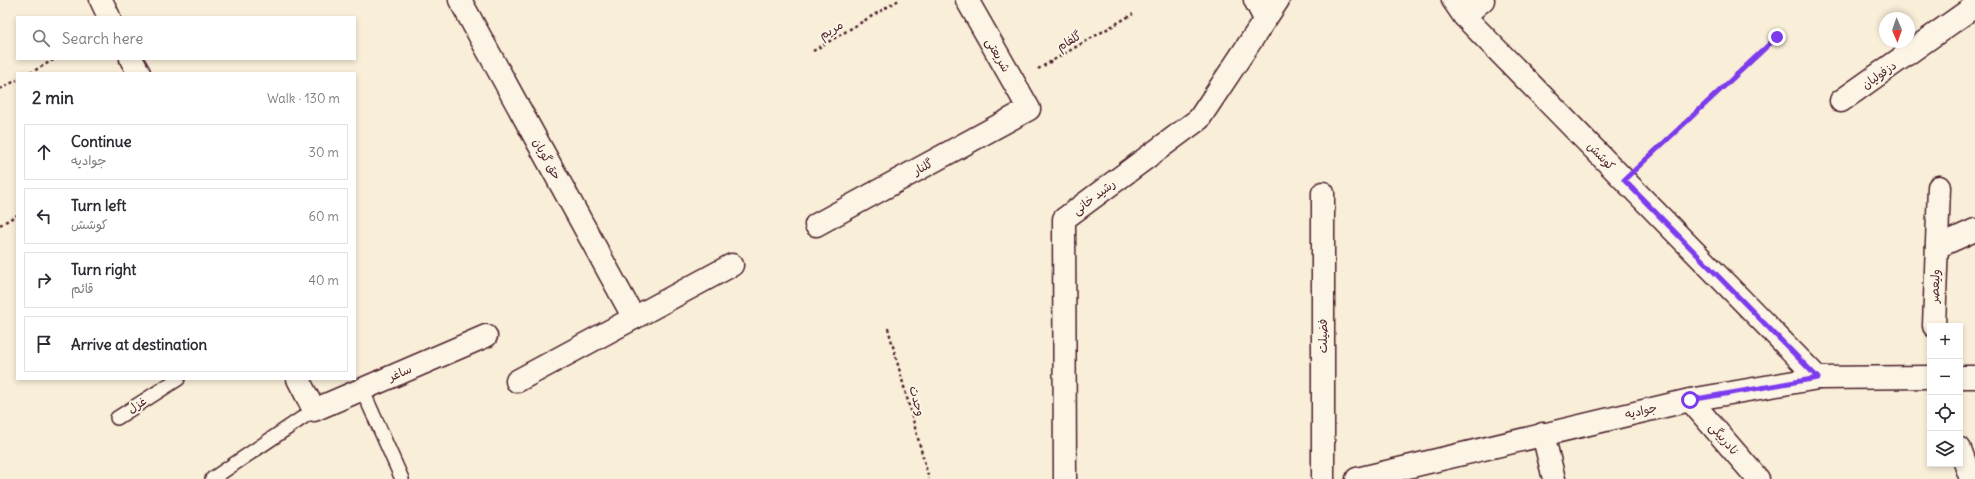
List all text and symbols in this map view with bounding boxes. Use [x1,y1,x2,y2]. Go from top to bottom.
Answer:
north arrow [1879,12,1915,48]
search box [16,16,356,60]
street label: مریم [816,17,847,44]
icon: search [30,27,52,49]
street label: گلفام [1054,28,1085,55]
route end [1768,28,1786,46]
text: Search here [62,29,143,48]
street label: شریعتی [982,35,1014,75]
street label: دزفولیان [1859,57,1899,92]
text: 2 min [32,87,74,109]
text: Walk · 130 m [267,90,340,107]
text: Continue [71,132,132,151]
street label: حق گویان [530,135,565,182]
street label: کوشش [1584,138,1618,173]
icon: ahead [33,141,55,163]
text: 30 m [309,144,339,161]
text: جوادیه [71,152,106,169]
street label: گلنار [909,155,935,178]
street label: رشید خانی [1069,176,1119,218]
text: Turn left [71,196,126,215]
icon: left [33,205,55,227]
text: 60 m [308,208,339,225]
text: کوشش [71,216,107,233]
text: Turn right [71,260,136,279]
icon: right [33,269,55,291]
street label: ولیعصر [1926,269,1944,304]
text: 40 m [308,272,339,289]
text: قائم [71,280,94,297]
street label: فضیلت [1315,319,1330,353]
map controls [1927,323,1963,467]
button: + [1927,323,1963,359]
icon: arrive [33,333,55,355]
text: Arrive at destination [71,335,207,354]
button: − [1927,359,1963,395]
street label: ساغر [385,361,414,385]
street label: وحدت [905,384,929,418]
route start [1681,391,1699,409]
street label: غزل [124,393,149,416]
button: locate [1927,395,1963,431]
street label: جوادیه [1623,400,1659,422]
street label: نادربیگی [1705,419,1743,459]
button: layers [1927,431,1963,467]

